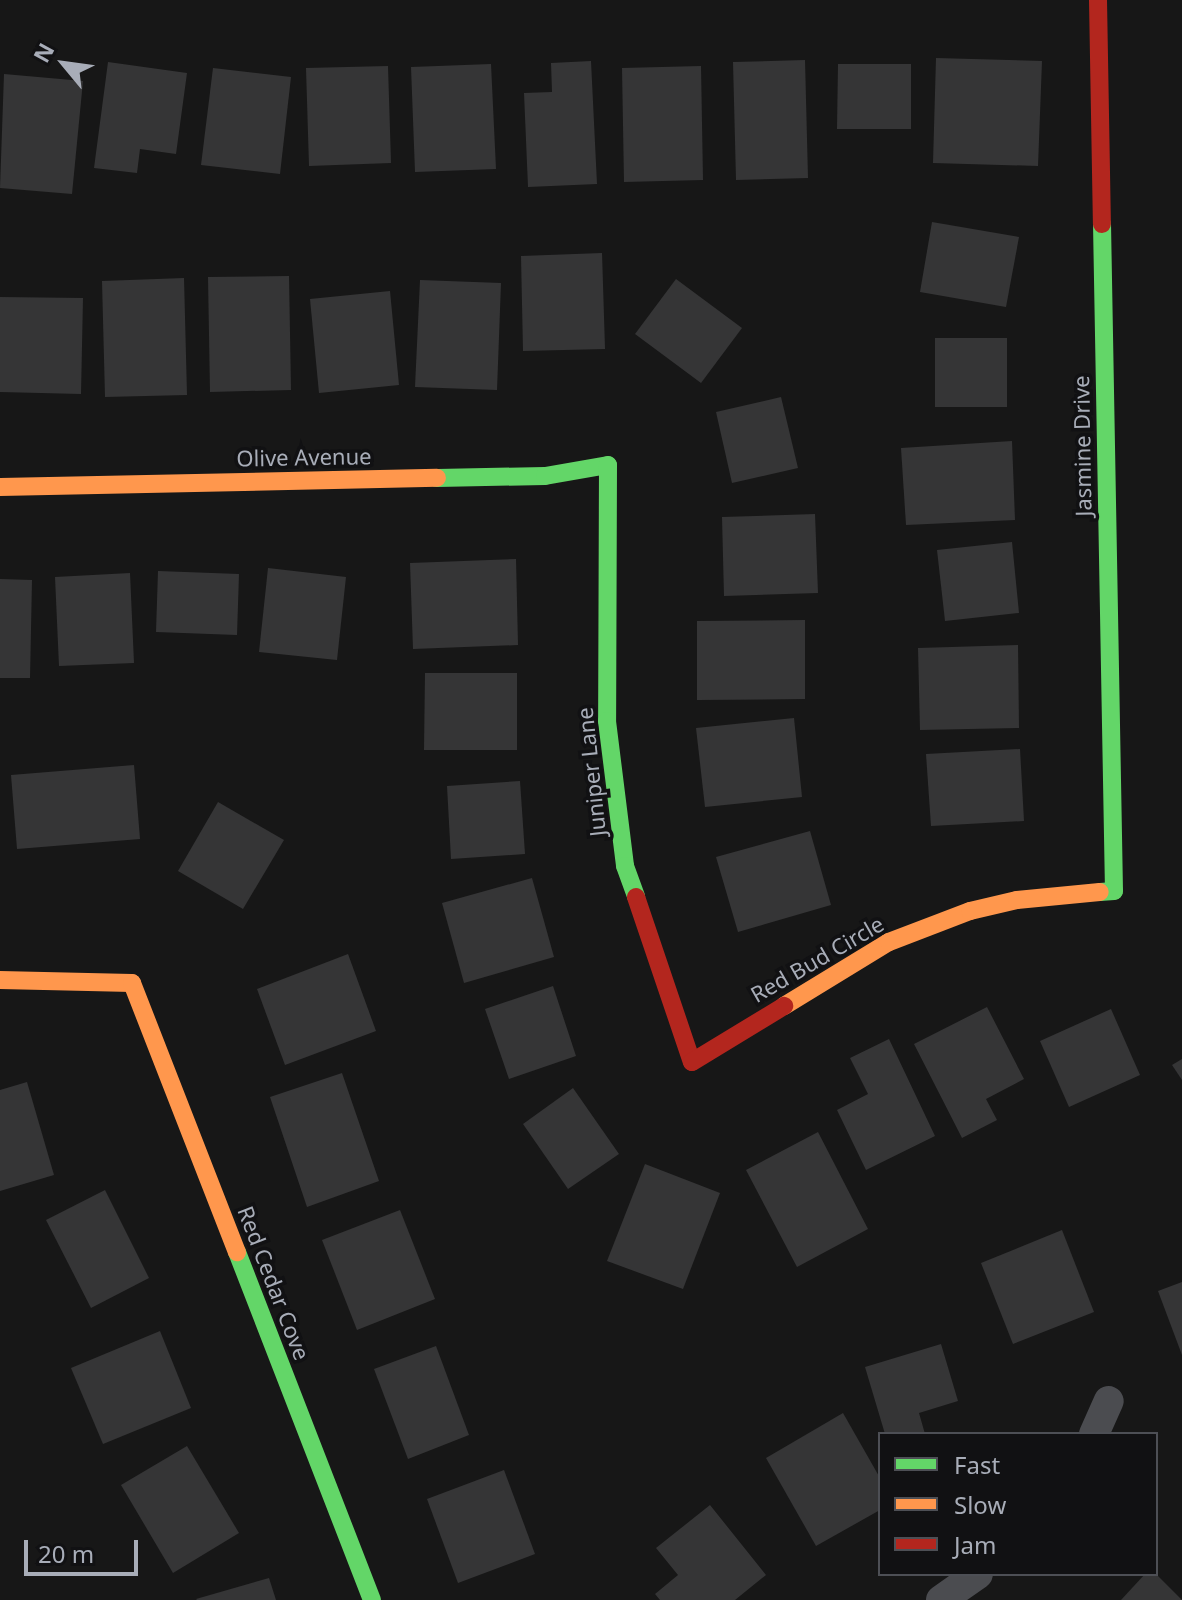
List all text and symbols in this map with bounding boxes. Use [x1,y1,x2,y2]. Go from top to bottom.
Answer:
north arrow [24,24,104,104]
text: N [26,37,60,67]
street label: Jasmine Drive [1068,375,1096,517]
street label: Olive Avenue [236,443,372,471]
street label: Juniper Lane [571,706,611,838]
street label: Red Bud Circle [746,910,888,1008]
street label: Red Cedar Cove [233,1202,315,1364]
legend [878,1432,1158,1576]
text: Fast [954,1448,1000,1481]
text: Slow [954,1488,1006,1521]
scale bar [28,1524,142,1574]
text: Jam [954,1528,996,1561]
text: 20 m [38,1537,94,1570]

